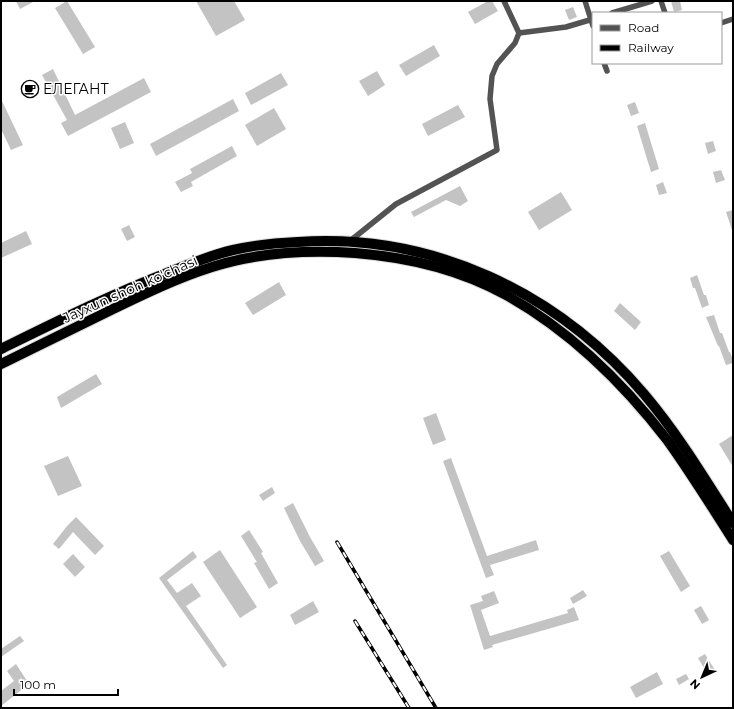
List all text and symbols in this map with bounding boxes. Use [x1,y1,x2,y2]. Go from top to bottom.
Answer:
legend [592,12,722,64]
text: Road [628,20,659,35]
text: Railway [628,40,674,55]
cafe icon: ЕЛЕГАНТ [20,79,40,99]
place label: ЕЛЕГАНТ [43,80,110,98]
street label: Jayxun shoh ko'chasi [59,251,200,327]
north arrow [682,657,722,697]
scale bar [14,671,118,697]
text: N [687,676,703,692]
text: 100 m [20,677,56,692]

